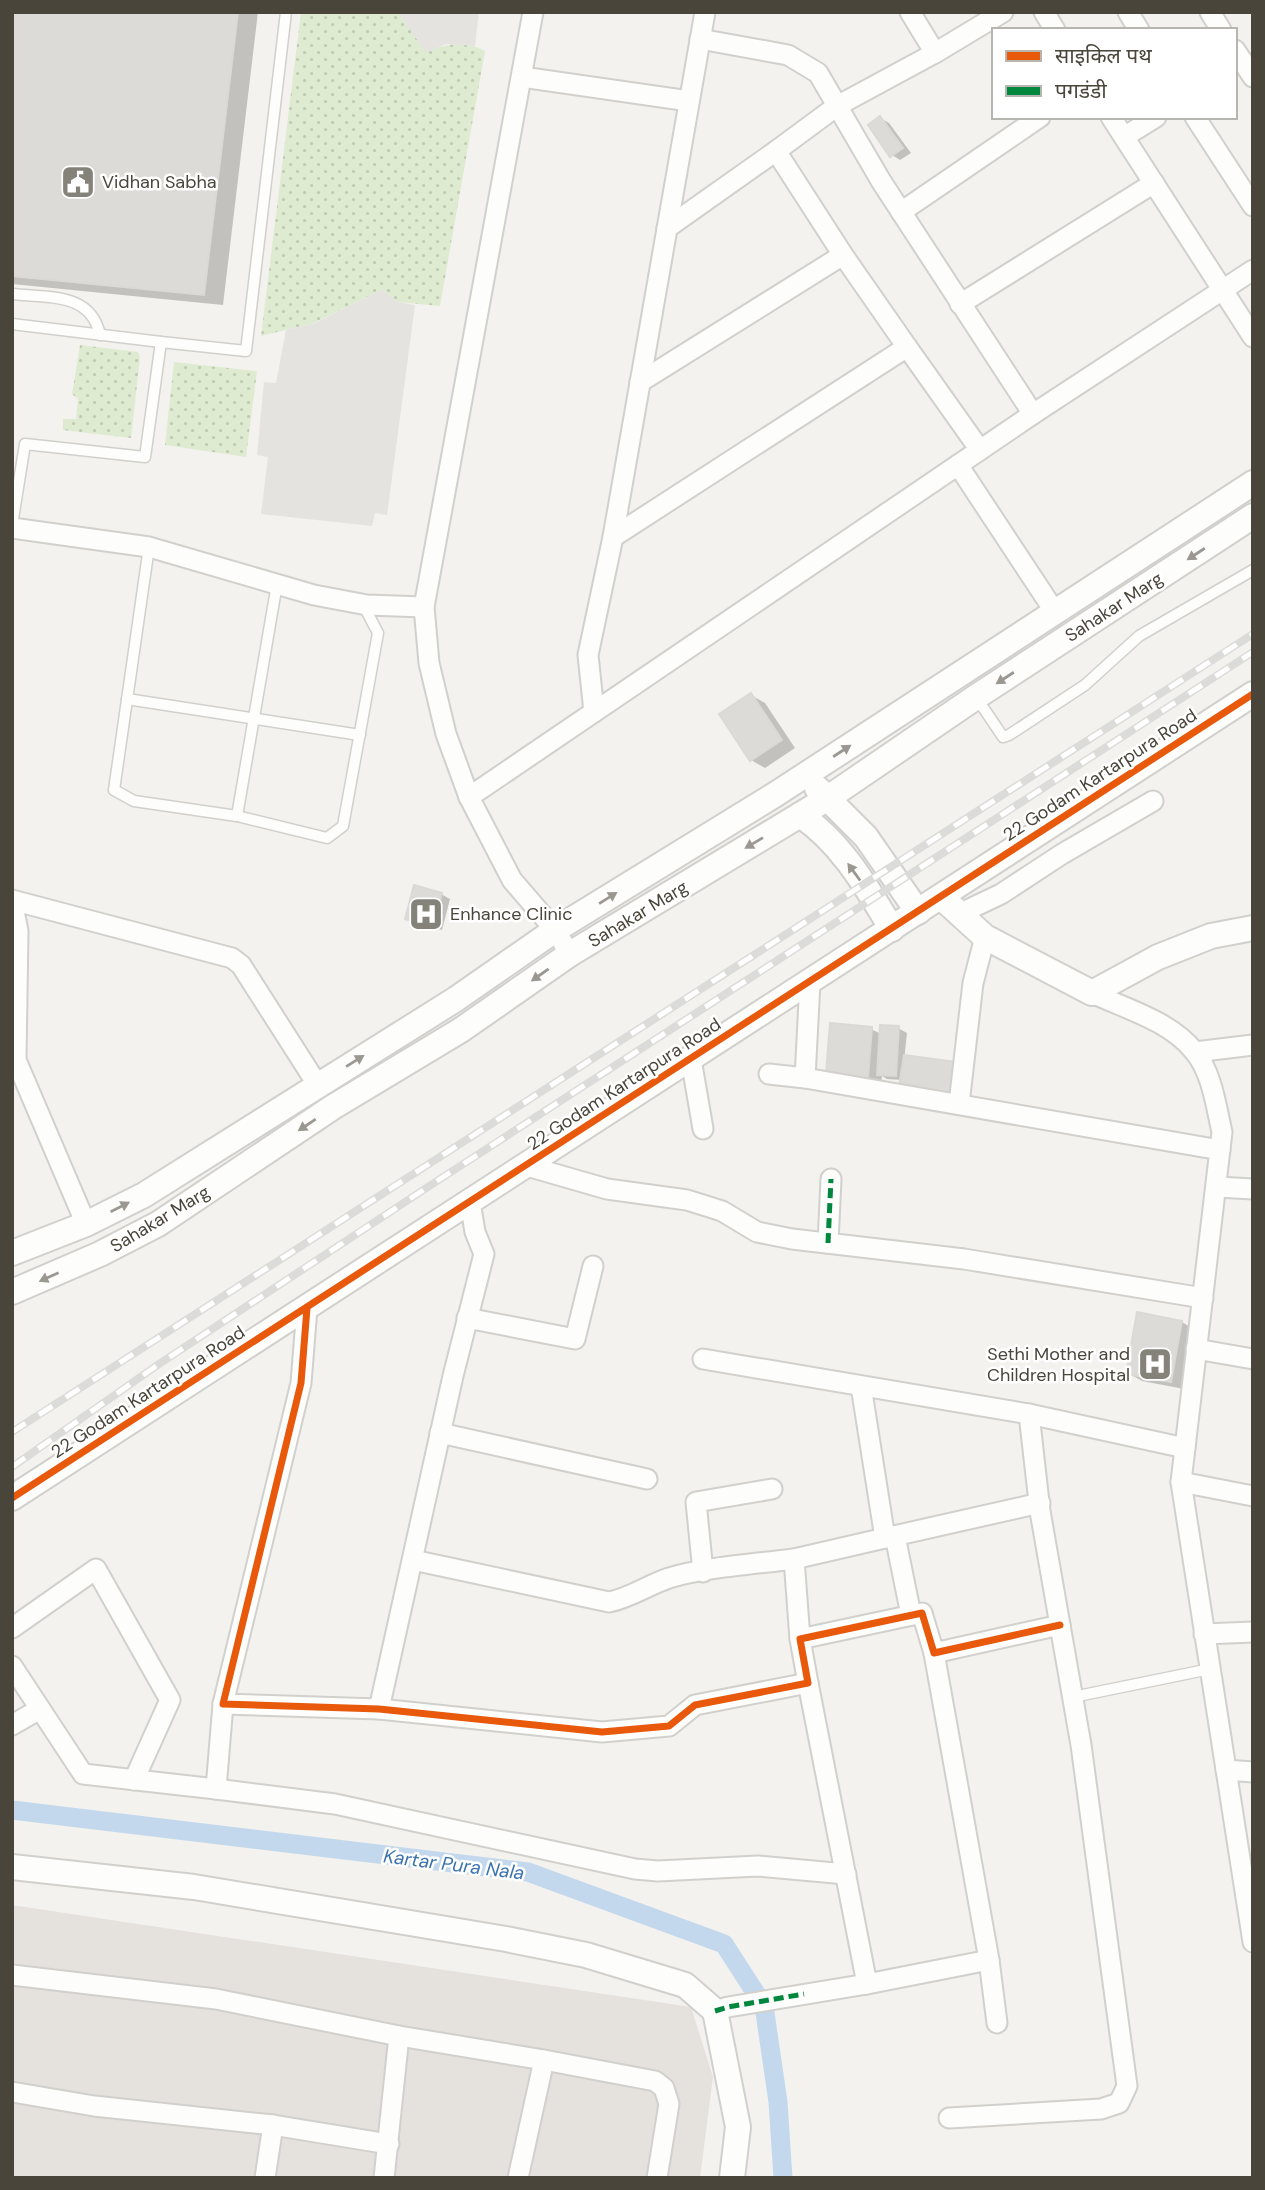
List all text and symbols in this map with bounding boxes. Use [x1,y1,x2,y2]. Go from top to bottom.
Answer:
legend [992,28,1237,119]
text: साइकिल पथ [1055,42,1152,70]
text: पगडंडी [1055,77,1107,105]
public building icon: Vidhan Sabha [59,163,97,201]
place label: Vidhan Sabha [102,170,217,194]
one-way arrow [1186,547,1205,560]
street label: Sahakar Marg [1060,566,1168,648]
one-way arrow [996,671,1014,685]
street label: 22 Godam Kartarpura Road [998,703,1202,847]
one-way arrow [832,744,851,757]
one-way arrow [745,837,764,849]
one-way arrow [847,863,861,881]
street label: Sahakar Marg [584,875,692,953]
one-way arrow [598,892,617,904]
hospital icon: Enhance Clinic [407,895,445,933]
place label: Enhance Clinic [450,902,572,926]
one-way arrow [531,968,549,982]
street label: 22 Godam Kartarpura Road [522,1012,726,1156]
one-way arrow [345,1055,364,1067]
one-way arrow [297,1118,317,1131]
street label: Sahakar Marg [106,1180,214,1258]
one-way arrow [110,1201,130,1212]
one-way arrow [38,1272,59,1283]
street label: 22 Godam Kartarpura Road [46,1320,250,1464]
place label: Sethi Mother and Children Hospital [987,1342,1130,1387]
hospital icon: Sethi Mother and Children Hospital [1136,1345,1174,1383]
water label: Kartar Pura Nala [382,1843,526,1886]

